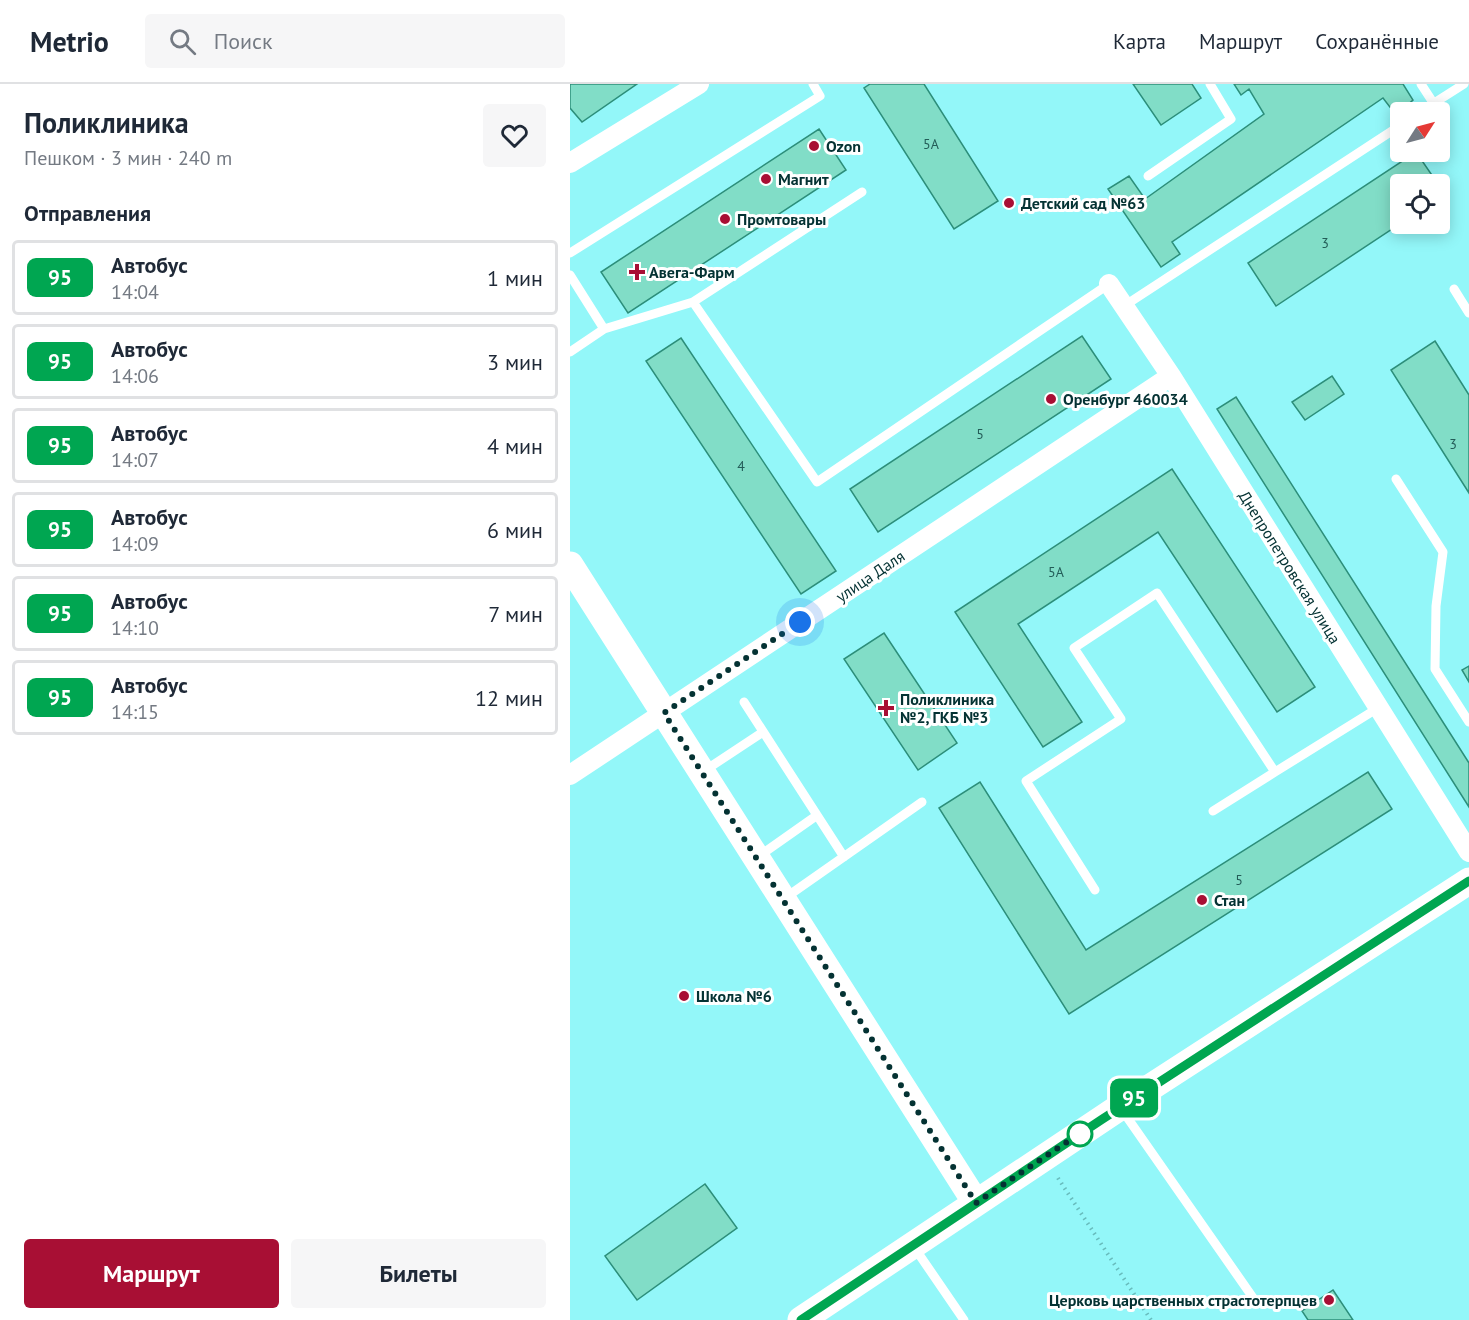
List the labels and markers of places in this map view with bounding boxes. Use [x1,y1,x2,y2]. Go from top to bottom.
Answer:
place label: Ozon [826,136,861,156]
marker: Ozon [807,139,821,153]
place label: Магнит [778,169,829,189]
marker: Магнит [759,172,773,186]
place label: Детский сад №63 [1021,193,1145,213]
marker: Детский сад №63 [1002,196,1016,210]
place label: Промтовары [737,209,826,229]
marker: Промтовары [718,212,732,226]
place label: Авега-Фарм [649,262,735,282]
marker: Авега-Фарм [630,265,644,279]
place label: Оренбург 460034 [1063,389,1188,409]
marker: Оренбург 460034 [1044,392,1058,406]
place label: Поликлиника №2, ГКБ №3 [900,689,994,727]
marker: Поликлиника №2, ГКБ №3 [877,699,895,717]
place label: Стан [1214,890,1245,910]
marker: Стан [1195,893,1209,907]
place label: Школа №6 [696,986,772,1006]
marker: Школа №6 [677,989,691,1003]
unlabelled marker [1067,1121,1093,1147]
place label: Церковь царственных страстотерпцев [1049,1290,1317,1310]
marker: Церковь царственных страстотерпцев [1322,1293,1336,1307]

